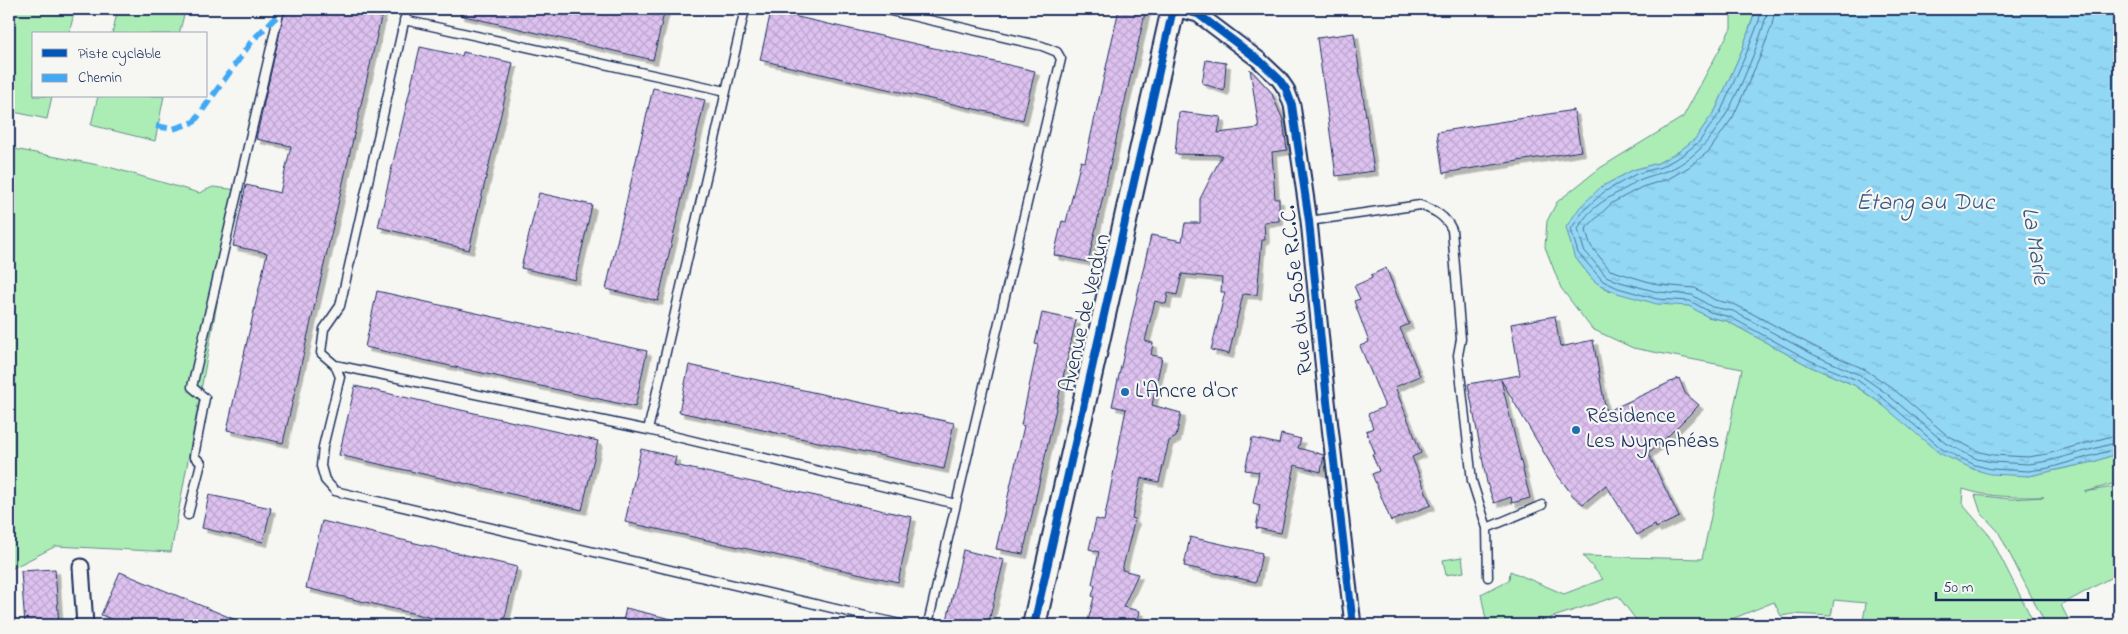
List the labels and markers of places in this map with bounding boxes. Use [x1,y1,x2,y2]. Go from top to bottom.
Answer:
place label: L'Ancre d'Or [1135,376,1238,408]
marker: L'Ancre d'Or [1119,386,1131,398]
place label: Résidence Les Nymphéas [1586,401,1720,459]
marker: Résidence Les Nymphéas [1570,424,1582,436]

